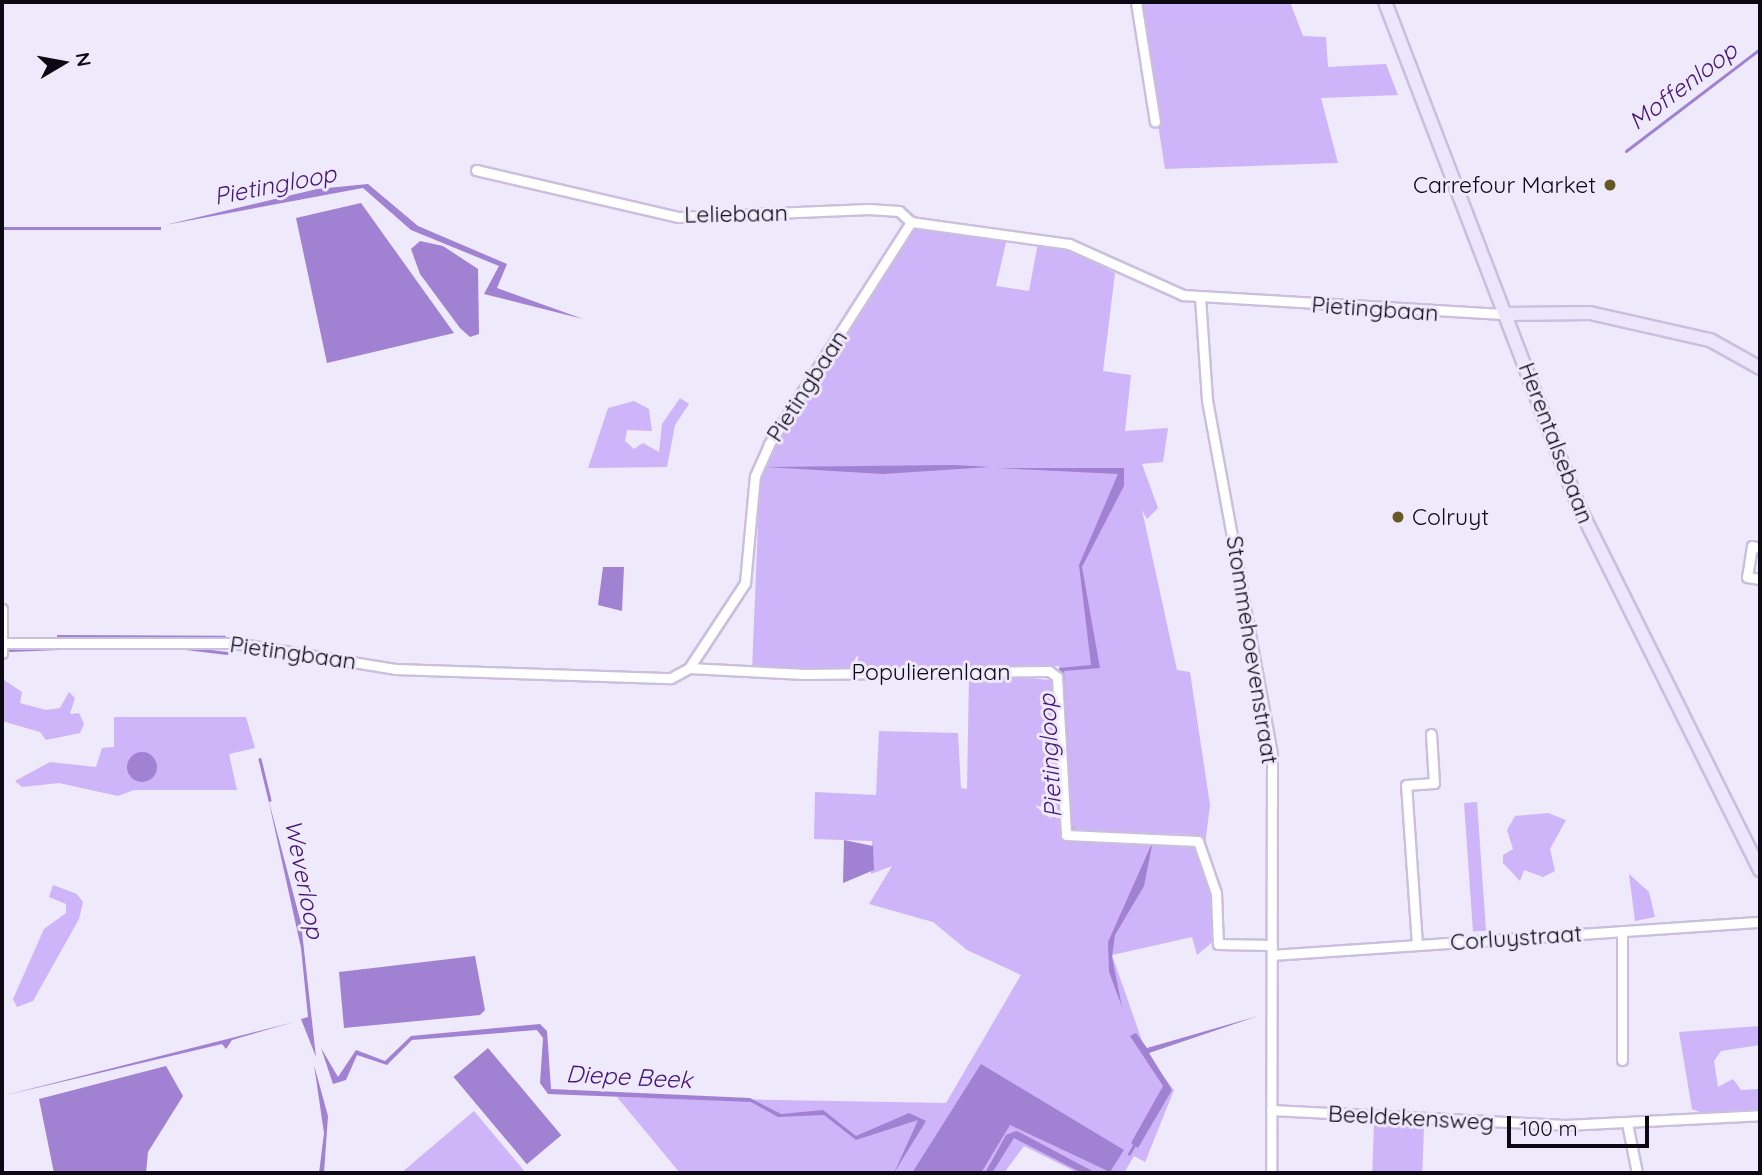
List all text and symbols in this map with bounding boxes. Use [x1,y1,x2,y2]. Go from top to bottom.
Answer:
north arrow [28,28,98,98]
water label: Moffenloop [1623,36,1743,136]
text: N [71,50,97,68]
water label: Pietingloop [211,159,339,211]
place label: Carrefour Market [1413,171,1596,199]
marker: Carrefour Market [1602,177,1618,193]
street label: Leliebaan [684,199,788,229]
street label: Pietingbaan [1311,291,1439,327]
street label: Pietingbaan [761,325,853,447]
street label: Herentalsebaan [1513,359,1599,527]
place label: Colruyt [1412,503,1489,531]
marker: Colruyt [1390,509,1406,525]
street label: Stommehoevenstraat [1220,534,1284,766]
street label: Pietingbaan [228,630,358,676]
street label: Populierenlaan [852,658,1010,686]
water label: Pietingloop [1032,693,1068,819]
water label: Weverloop [278,817,330,941]
street label: Corluystraat [1449,920,1583,956]
water label: Diepe Beek [565,1059,693,1095]
street label: Beeldekensweg [1327,1100,1495,1136]
scale bar [1510,1102,1652,1146]
text: 100 m [1520,1115,1578,1141]

